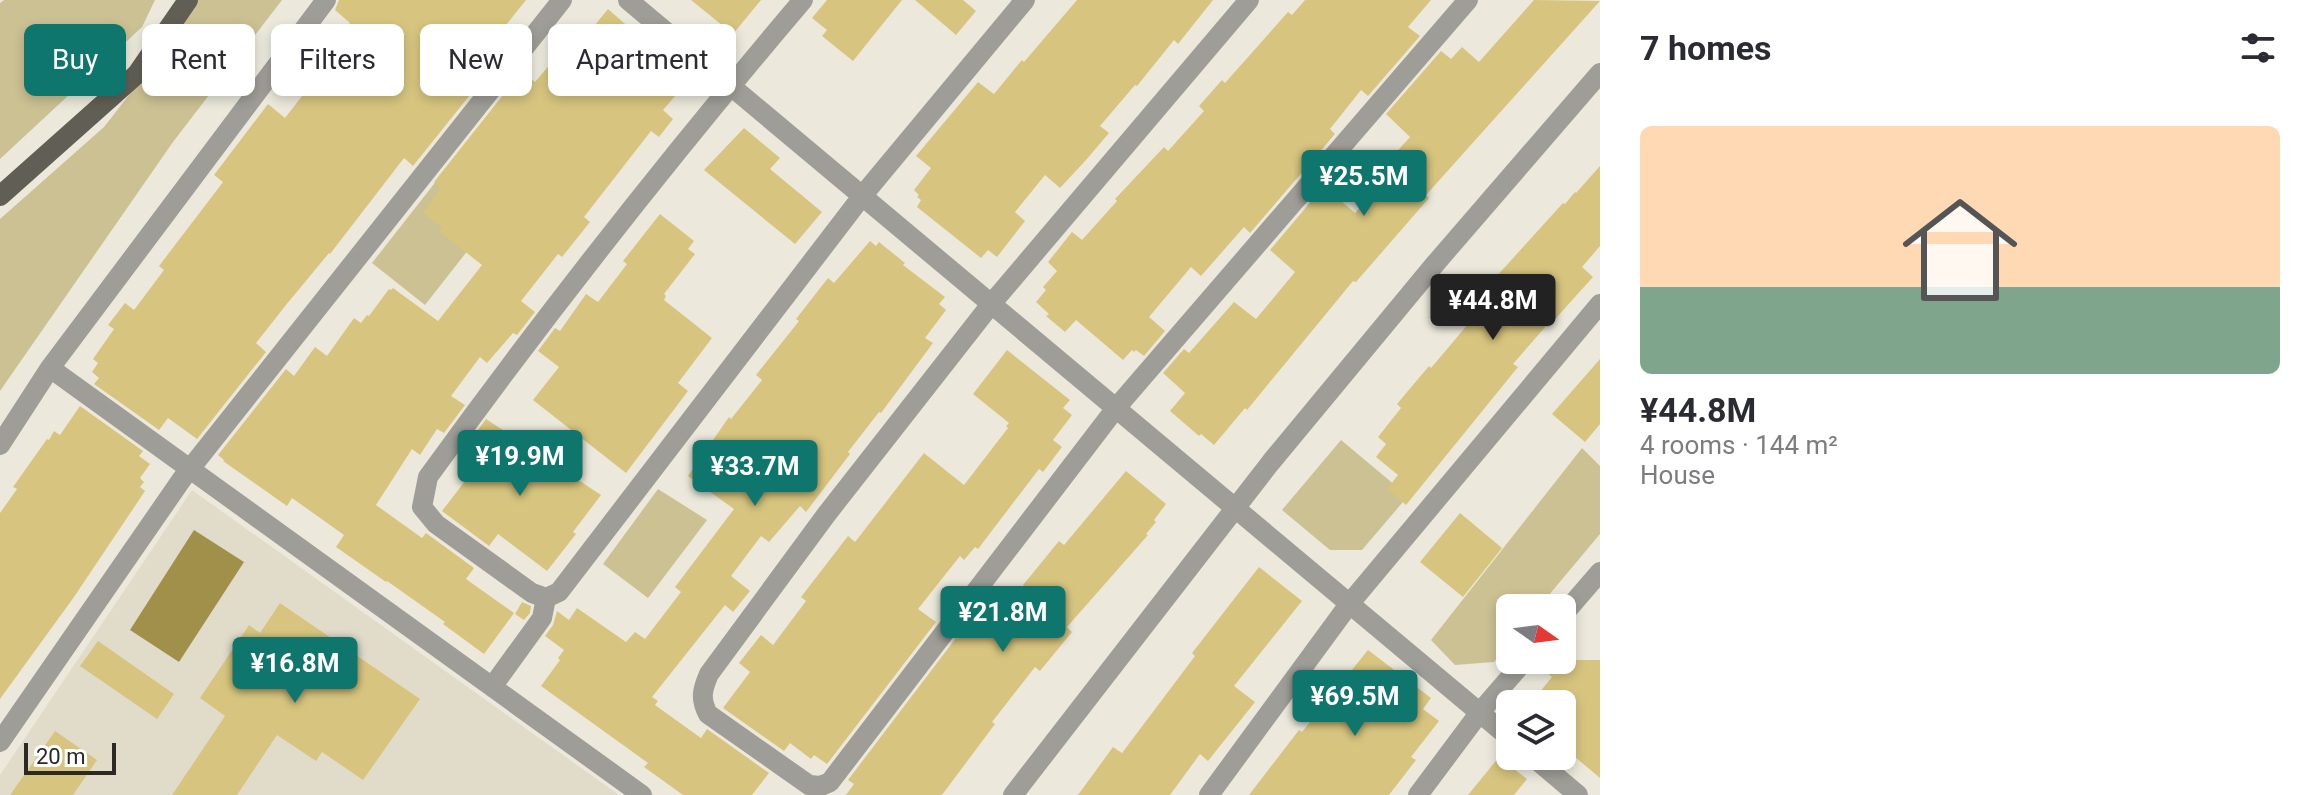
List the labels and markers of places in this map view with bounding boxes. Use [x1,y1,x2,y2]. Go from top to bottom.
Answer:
pin: ¥25.5M [1299,150,1429,218]
pin: ¥44.8M [1428,274,1558,342]
pin: ¥19.9M [455,430,585,498]
pin: ¥33.7M [690,440,820,508]
pin: ¥21.8M [938,586,1068,654]
pin: ¥16.8M [230,637,360,705]
pin: ¥69.5M [1290,670,1420,738]

